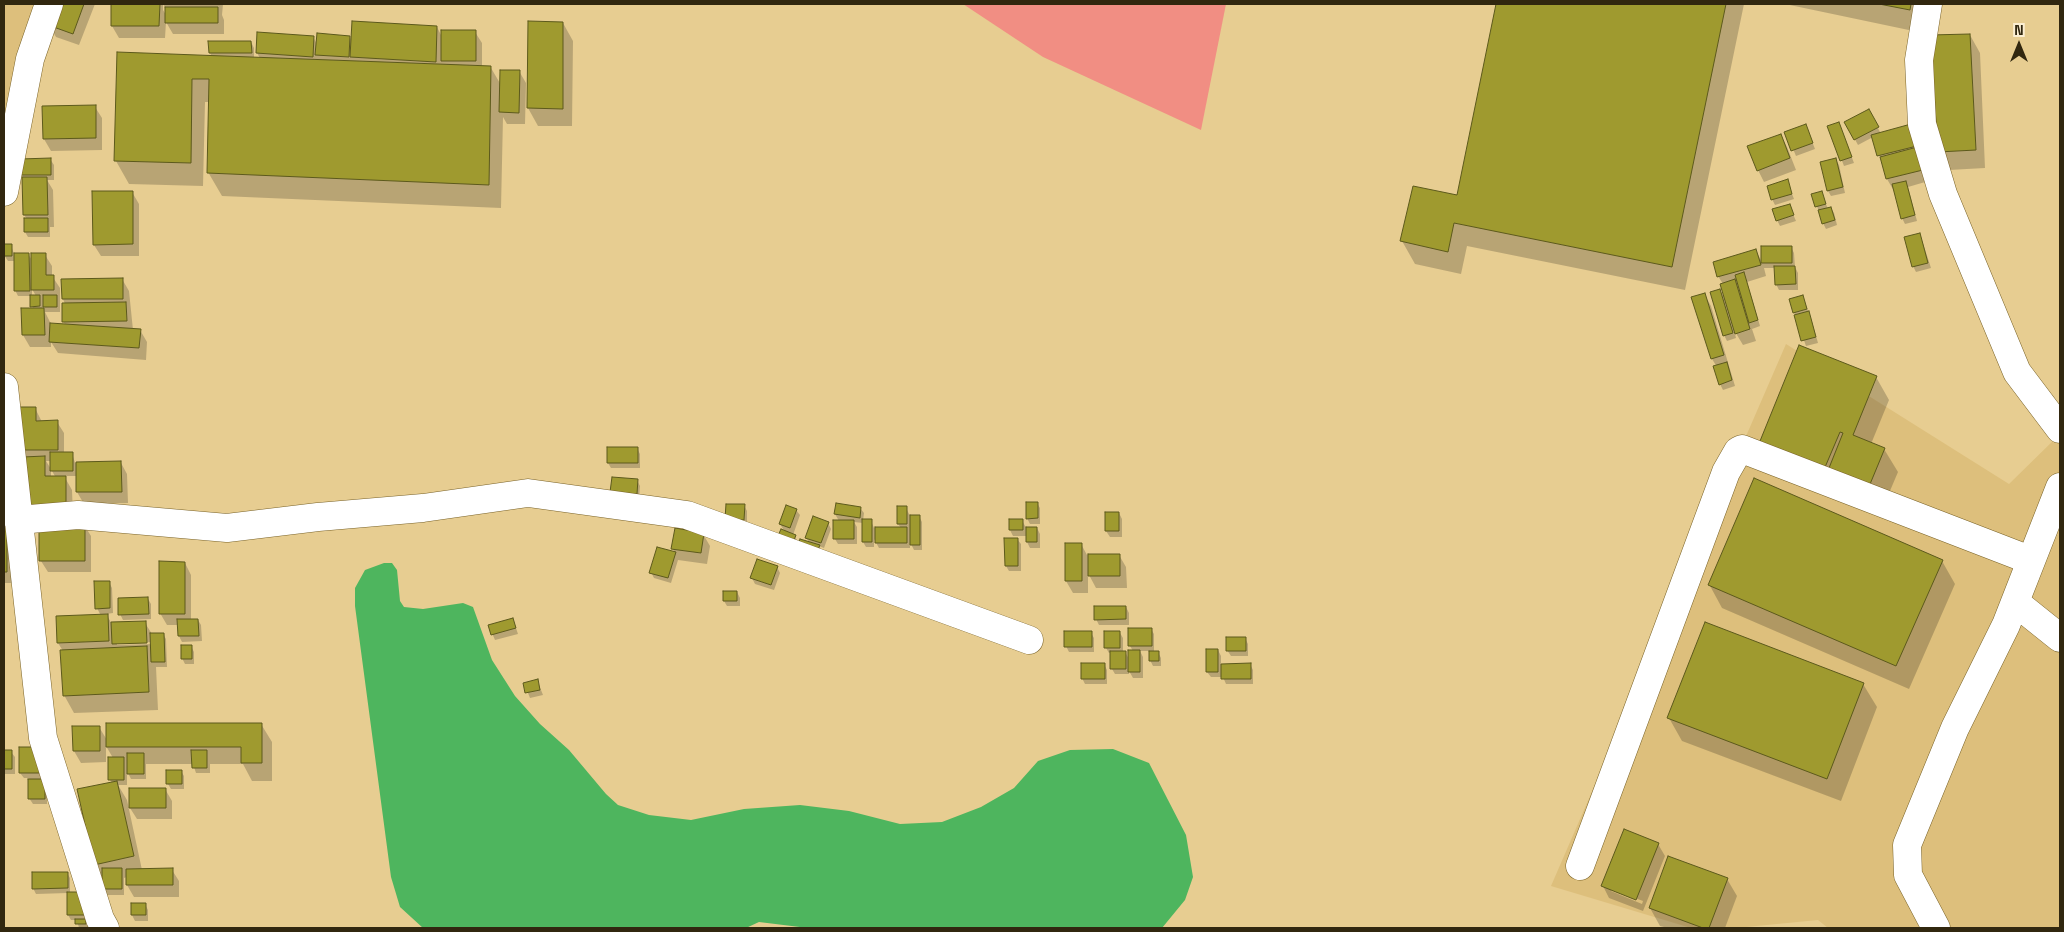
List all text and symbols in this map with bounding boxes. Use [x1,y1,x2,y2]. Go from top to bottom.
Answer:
north arrow [1994,20,2044,70]
text: N [2014,21,2024,39]

